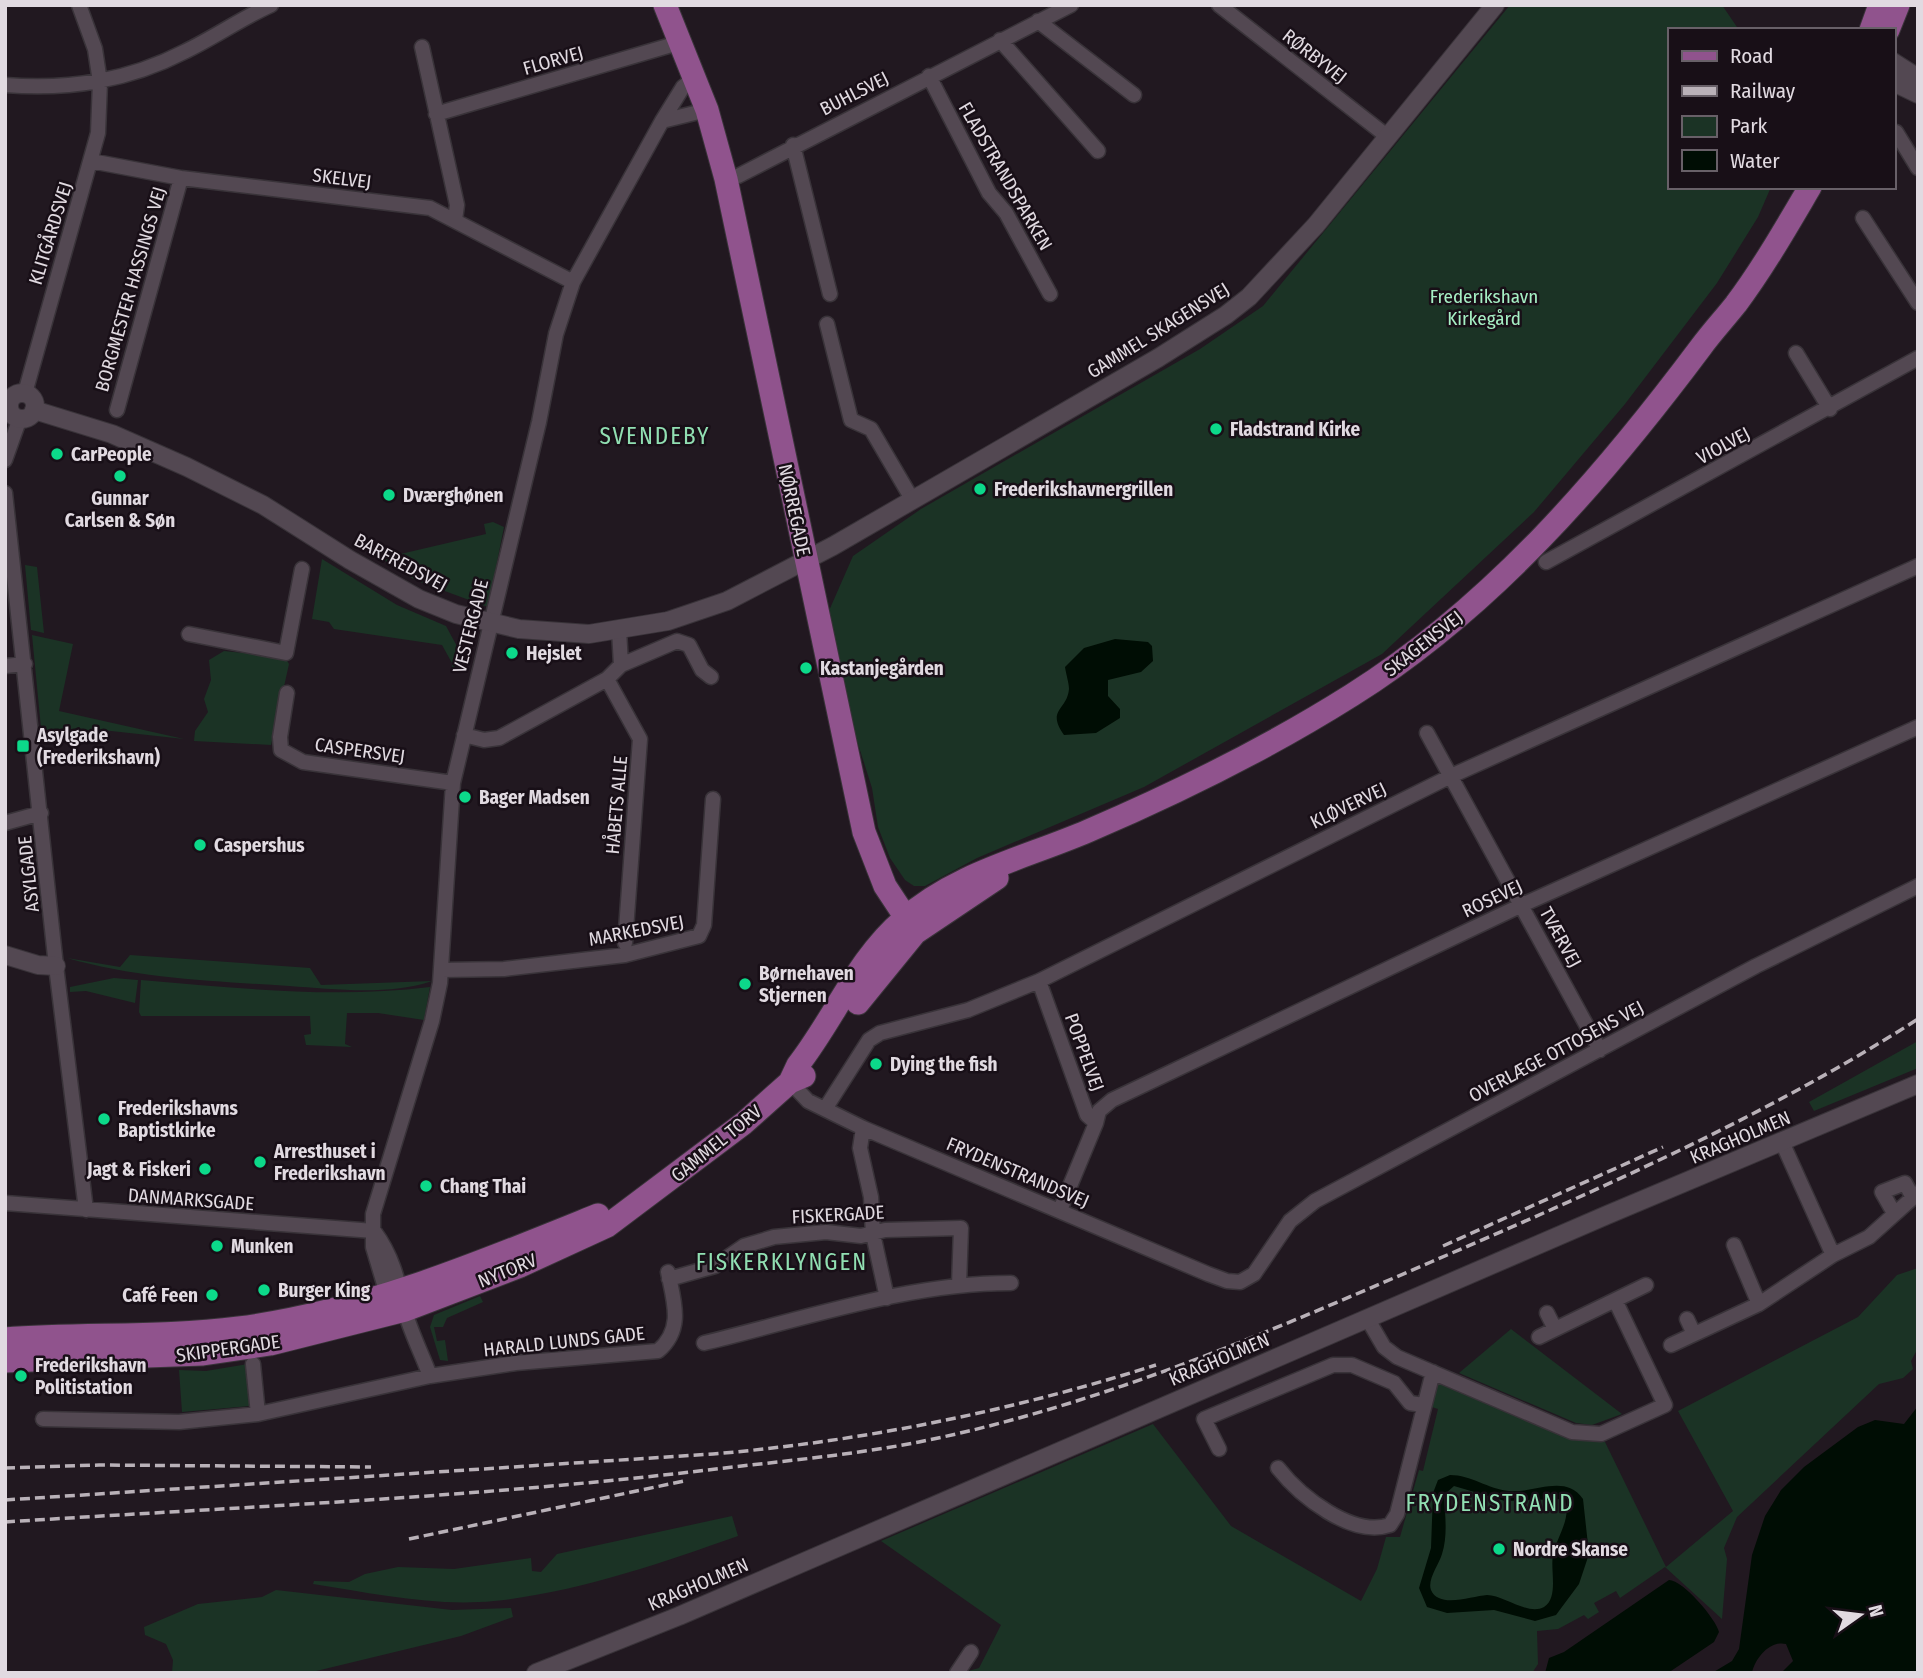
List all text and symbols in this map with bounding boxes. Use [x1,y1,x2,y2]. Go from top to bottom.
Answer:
street label: RØRBYVEJ [1278,24,1352,89]
legend [1668,28,1895,189]
street label: FLORVEJ [520,41,586,80]
text: Road [1730,43,1774,69]
street label: BUHLSVEJ [816,66,892,120]
text: Railway [1730,78,1796,104]
street label: FLADSTRANDSPARKEN [954,98,1057,255]
text: Park [1730,113,1768,139]
text: Water [1730,148,1780,174]
street label: SKELVEJ [311,163,373,194]
street label: KLITGÅRDSVEJ [24,179,77,287]
street label: BORGMESTER HASSINGS VEJ [90,184,171,394]
street label: GAMMEL SKAGENSVEJ [1083,277,1233,383]
park label: Frederikshavn Kirkegård [1430,285,1538,330]
place label: Fladstrand Kirke [1230,418,1361,441]
marker: Fladstrand Kirke [1208,421,1224,437]
district label: SVENDEBY [599,422,711,450]
street label: VIOLVEJ [1693,422,1754,469]
place label: CarPeople [71,443,152,466]
marker: CarPeople [49,446,65,462]
street label: NØRREGADE [774,462,816,558]
marker: Gunnar Carlsen & Søn [112,468,128,484]
place label: Frederikshavnergrillen [994,478,1173,501]
marker: Frederikshavnergrillen [972,481,988,497]
place label: Dværghønen [403,484,504,507]
place label: Gunnar Carlsen & Søn [65,487,175,532]
marker: Dværghønen [381,487,397,503]
street label: BARFREDSVEJ [350,528,451,597]
street label: VESTERGADE [448,577,493,676]
street label: SKAGENSVEJ [1379,606,1467,681]
place label: Hejslet [526,642,582,665]
marker: Hejslet [504,645,520,661]
place label: Kastanjegården [820,657,944,680]
marker: Kastanjegården [798,660,814,676]
place label: Asylgade (Frederikshavn) [36,724,160,769]
street label: CASPERSVEJ [313,733,407,768]
marker: Asylgade (Frederikshavn) [15,738,31,754]
street label: HÅBETS ALLE [601,755,632,855]
street label: KLØVERVEJ [1306,777,1390,834]
place label: Bager Madsen [479,786,590,809]
marker: Bager Madsen [457,789,473,805]
street label: ASYLGADE [13,834,44,913]
place label: Caspershus [214,834,305,857]
marker: Caspershus [192,837,208,853]
street label: ROSEVEJ [1458,874,1526,922]
street label: TVÆRVEJ [1535,903,1587,972]
street label: MARKEDSVEJ [587,910,686,951]
place label: Børnehaven Stjernen [759,962,854,1007]
marker: Børnehaven Stjernen [737,976,753,992]
street label: OVERLÆGE OTTOSENS VEJ [1465,996,1648,1107]
street label: POPPELVEJ [1060,1010,1109,1094]
place label: Dying the fish [890,1053,998,1076]
marker: Dying the fish [868,1056,884,1072]
place label: Frederikshavns Baptistkirke [118,1097,239,1142]
street label: GAMMEL TORV [666,1100,766,1187]
street label: KRAGHOLMEN [1687,1106,1794,1169]
marker: Frederikshavns Baptistkirke [96,1111,112,1127]
street label: FRYDENSTRANDSVEJ [943,1132,1093,1213]
place label: Arresthuset i Frederikshavn [273,1140,386,1185]
marker: Arresthuset i Frederikshavn [252,1154,268,1170]
place label: Jagt & Fiskeri [86,1158,191,1181]
marker: Jagt & Fiskeri [197,1161,213,1177]
place label: Chang Thai [440,1175,526,1198]
marker: Chang Thai [418,1178,434,1194]
street label: DANMARKSGADE [127,1184,255,1215]
street label: FISKERGADE [791,1201,885,1228]
place label: Munken [231,1235,294,1258]
marker: Munken [209,1238,225,1254]
street label: NYTORV [475,1248,540,1293]
district label: FISKERKLYNGEN [696,1248,868,1276]
place label: Burger King [278,1279,371,1302]
marker: Burger King [256,1282,272,1298]
place label: Café Feen [122,1284,198,1307]
marker: Café Feen [204,1287,220,1303]
street label: HARALD LUNDS GADE [482,1322,646,1361]
street label: KRAGHOLMEN [1166,1328,1273,1391]
street label: SKIPPERGADE [175,1330,281,1367]
place label: Frederikshavn Politistation [35,1354,147,1399]
marker: Frederikshavn Politistation [13,1368,29,1384]
district label: FRYDENSTRAND [1405,1489,1575,1517]
place label: Nordre Skanse [1513,1538,1628,1561]
marker: Nordre Skanse [1491,1541,1507,1557]
street label: KRAGHOLMEN [645,1553,752,1616]
north arrow [1825,1580,1895,1650]
text: N [1863,1603,1889,1619]

